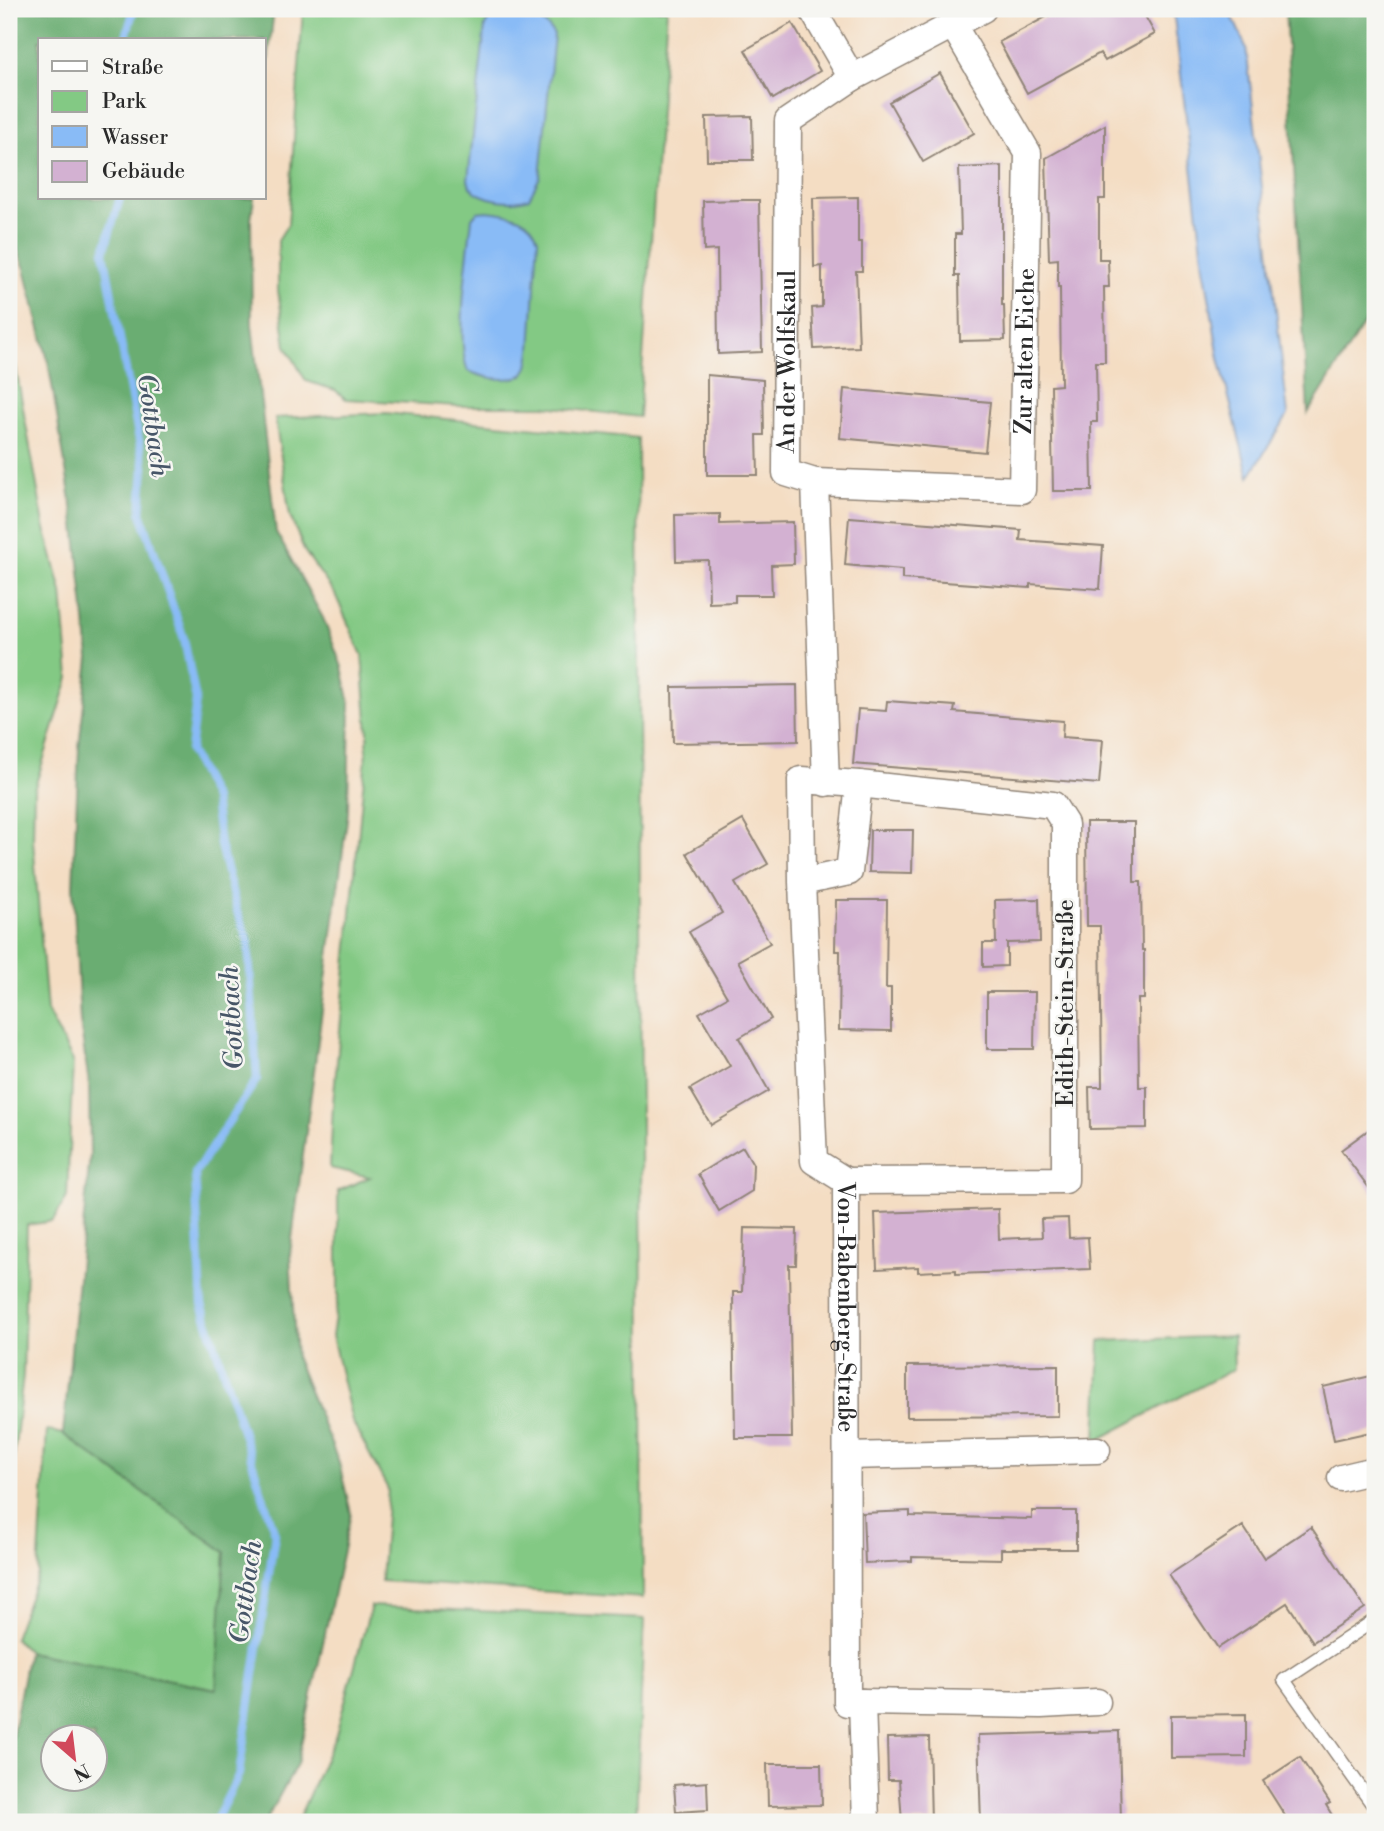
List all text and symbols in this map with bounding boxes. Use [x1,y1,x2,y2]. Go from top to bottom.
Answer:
legend [38,38,266,200]
text: Straße [102,55,164,81]
text: Park [102,89,147,115]
text: Wasser [101,125,168,151]
text: Gebäude [102,159,185,185]
street label: Zur alten Eiche [1009,268,1042,435]
street label: An der Wolfskaul [772,270,803,454]
water label: Gottbach [130,371,176,479]
street label: Edith-Stein-Straße [1051,899,1081,1107]
water label: Gottbach [213,965,251,1071]
street label: Von-Babenberg-Straße [830,1181,860,1432]
water label: Gottbach [223,1538,269,1646]
north arrow [38,1722,108,1792]
text: N [69,1758,94,1786]

